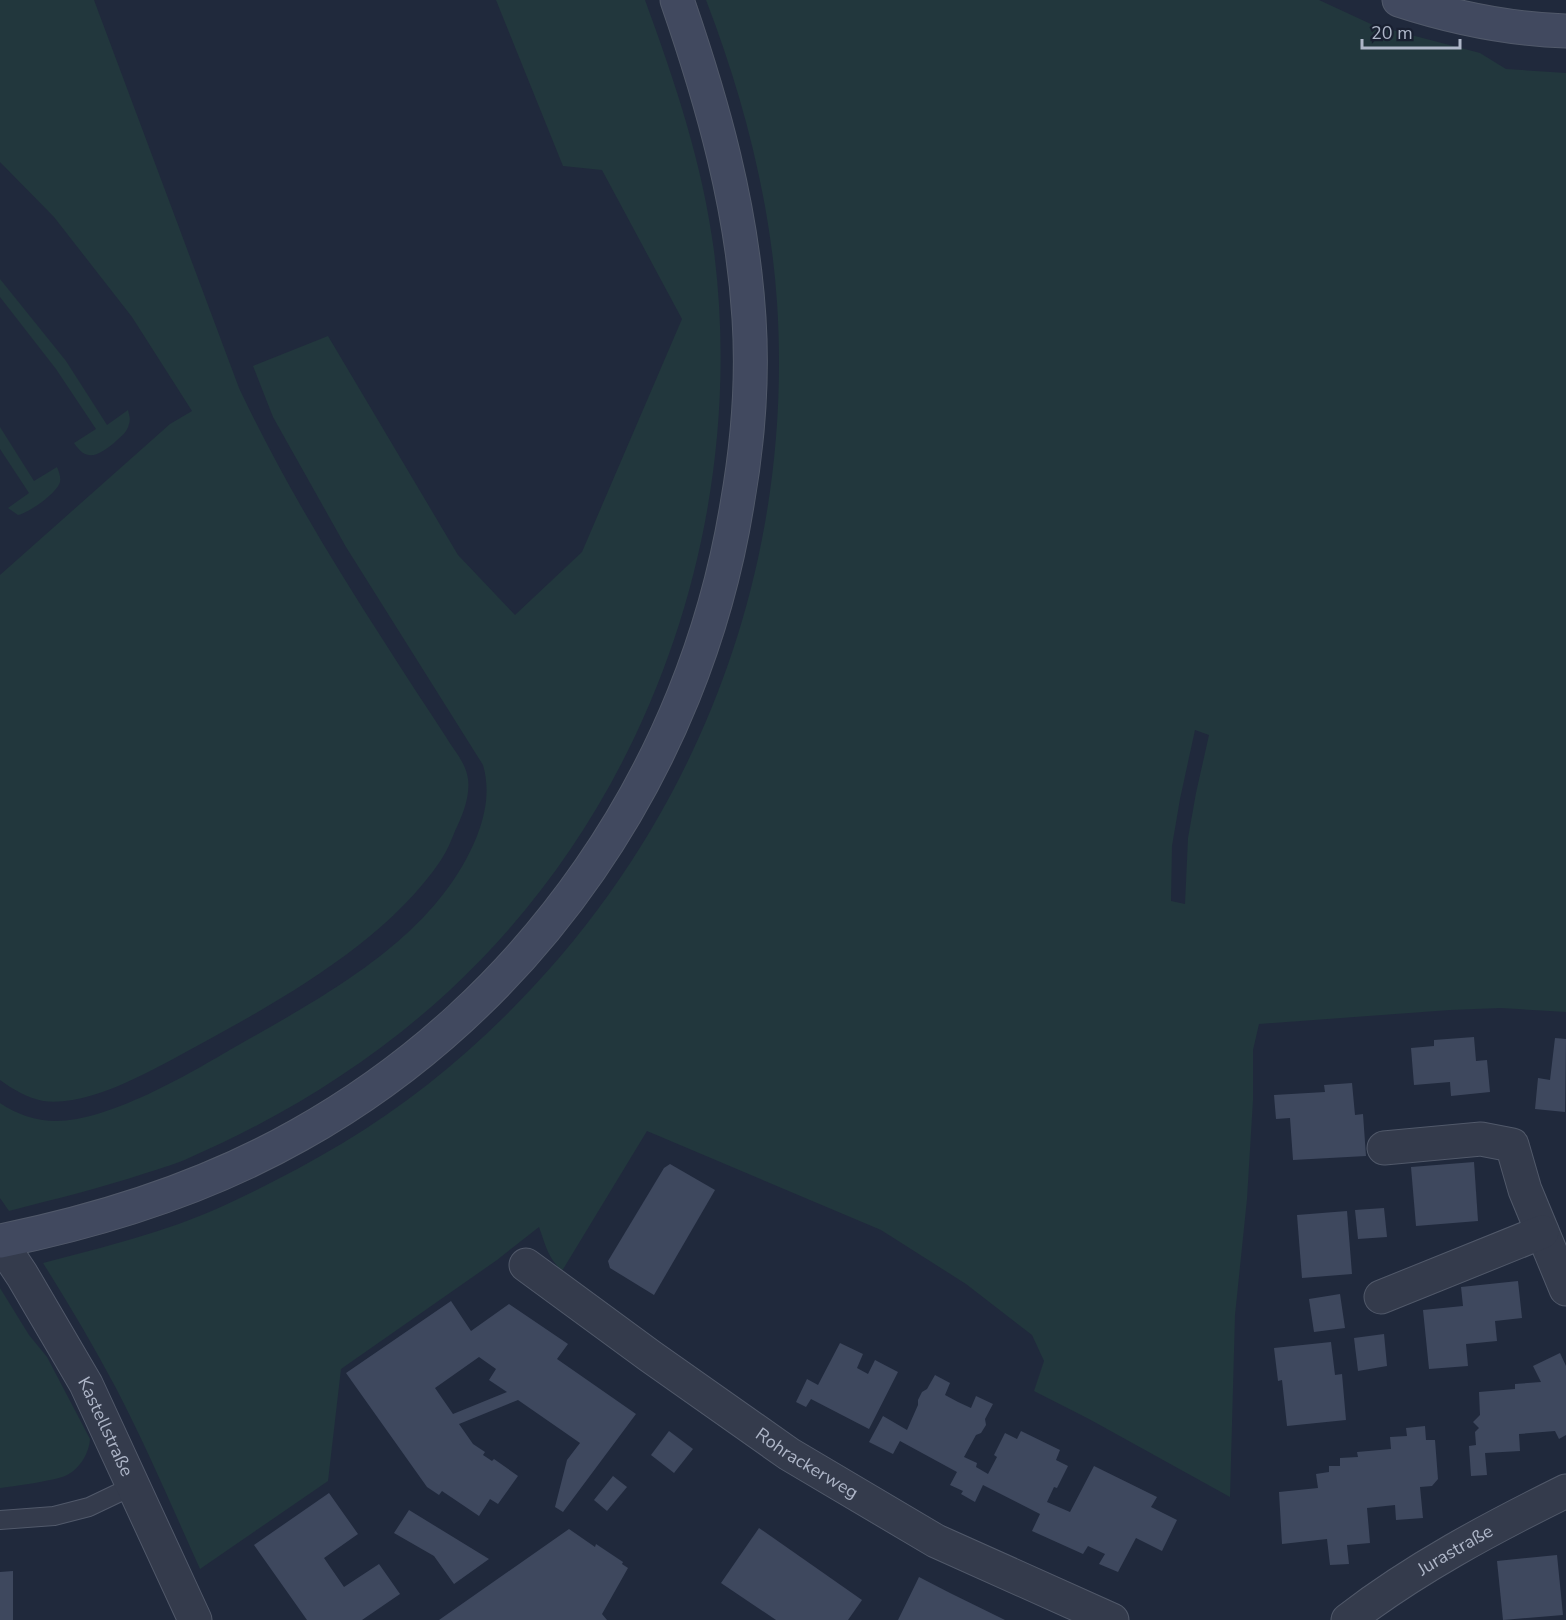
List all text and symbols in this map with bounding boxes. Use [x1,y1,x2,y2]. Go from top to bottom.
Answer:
scale bar [1362,12,1460,50]
text: 20 m [1371,21,1413,45]
street label: Kastellstraße [72,1372,139,1480]
street label: Rohrackerweg [751,1422,863,1504]
street label: Jurastraße [1412,1519,1497,1582]

